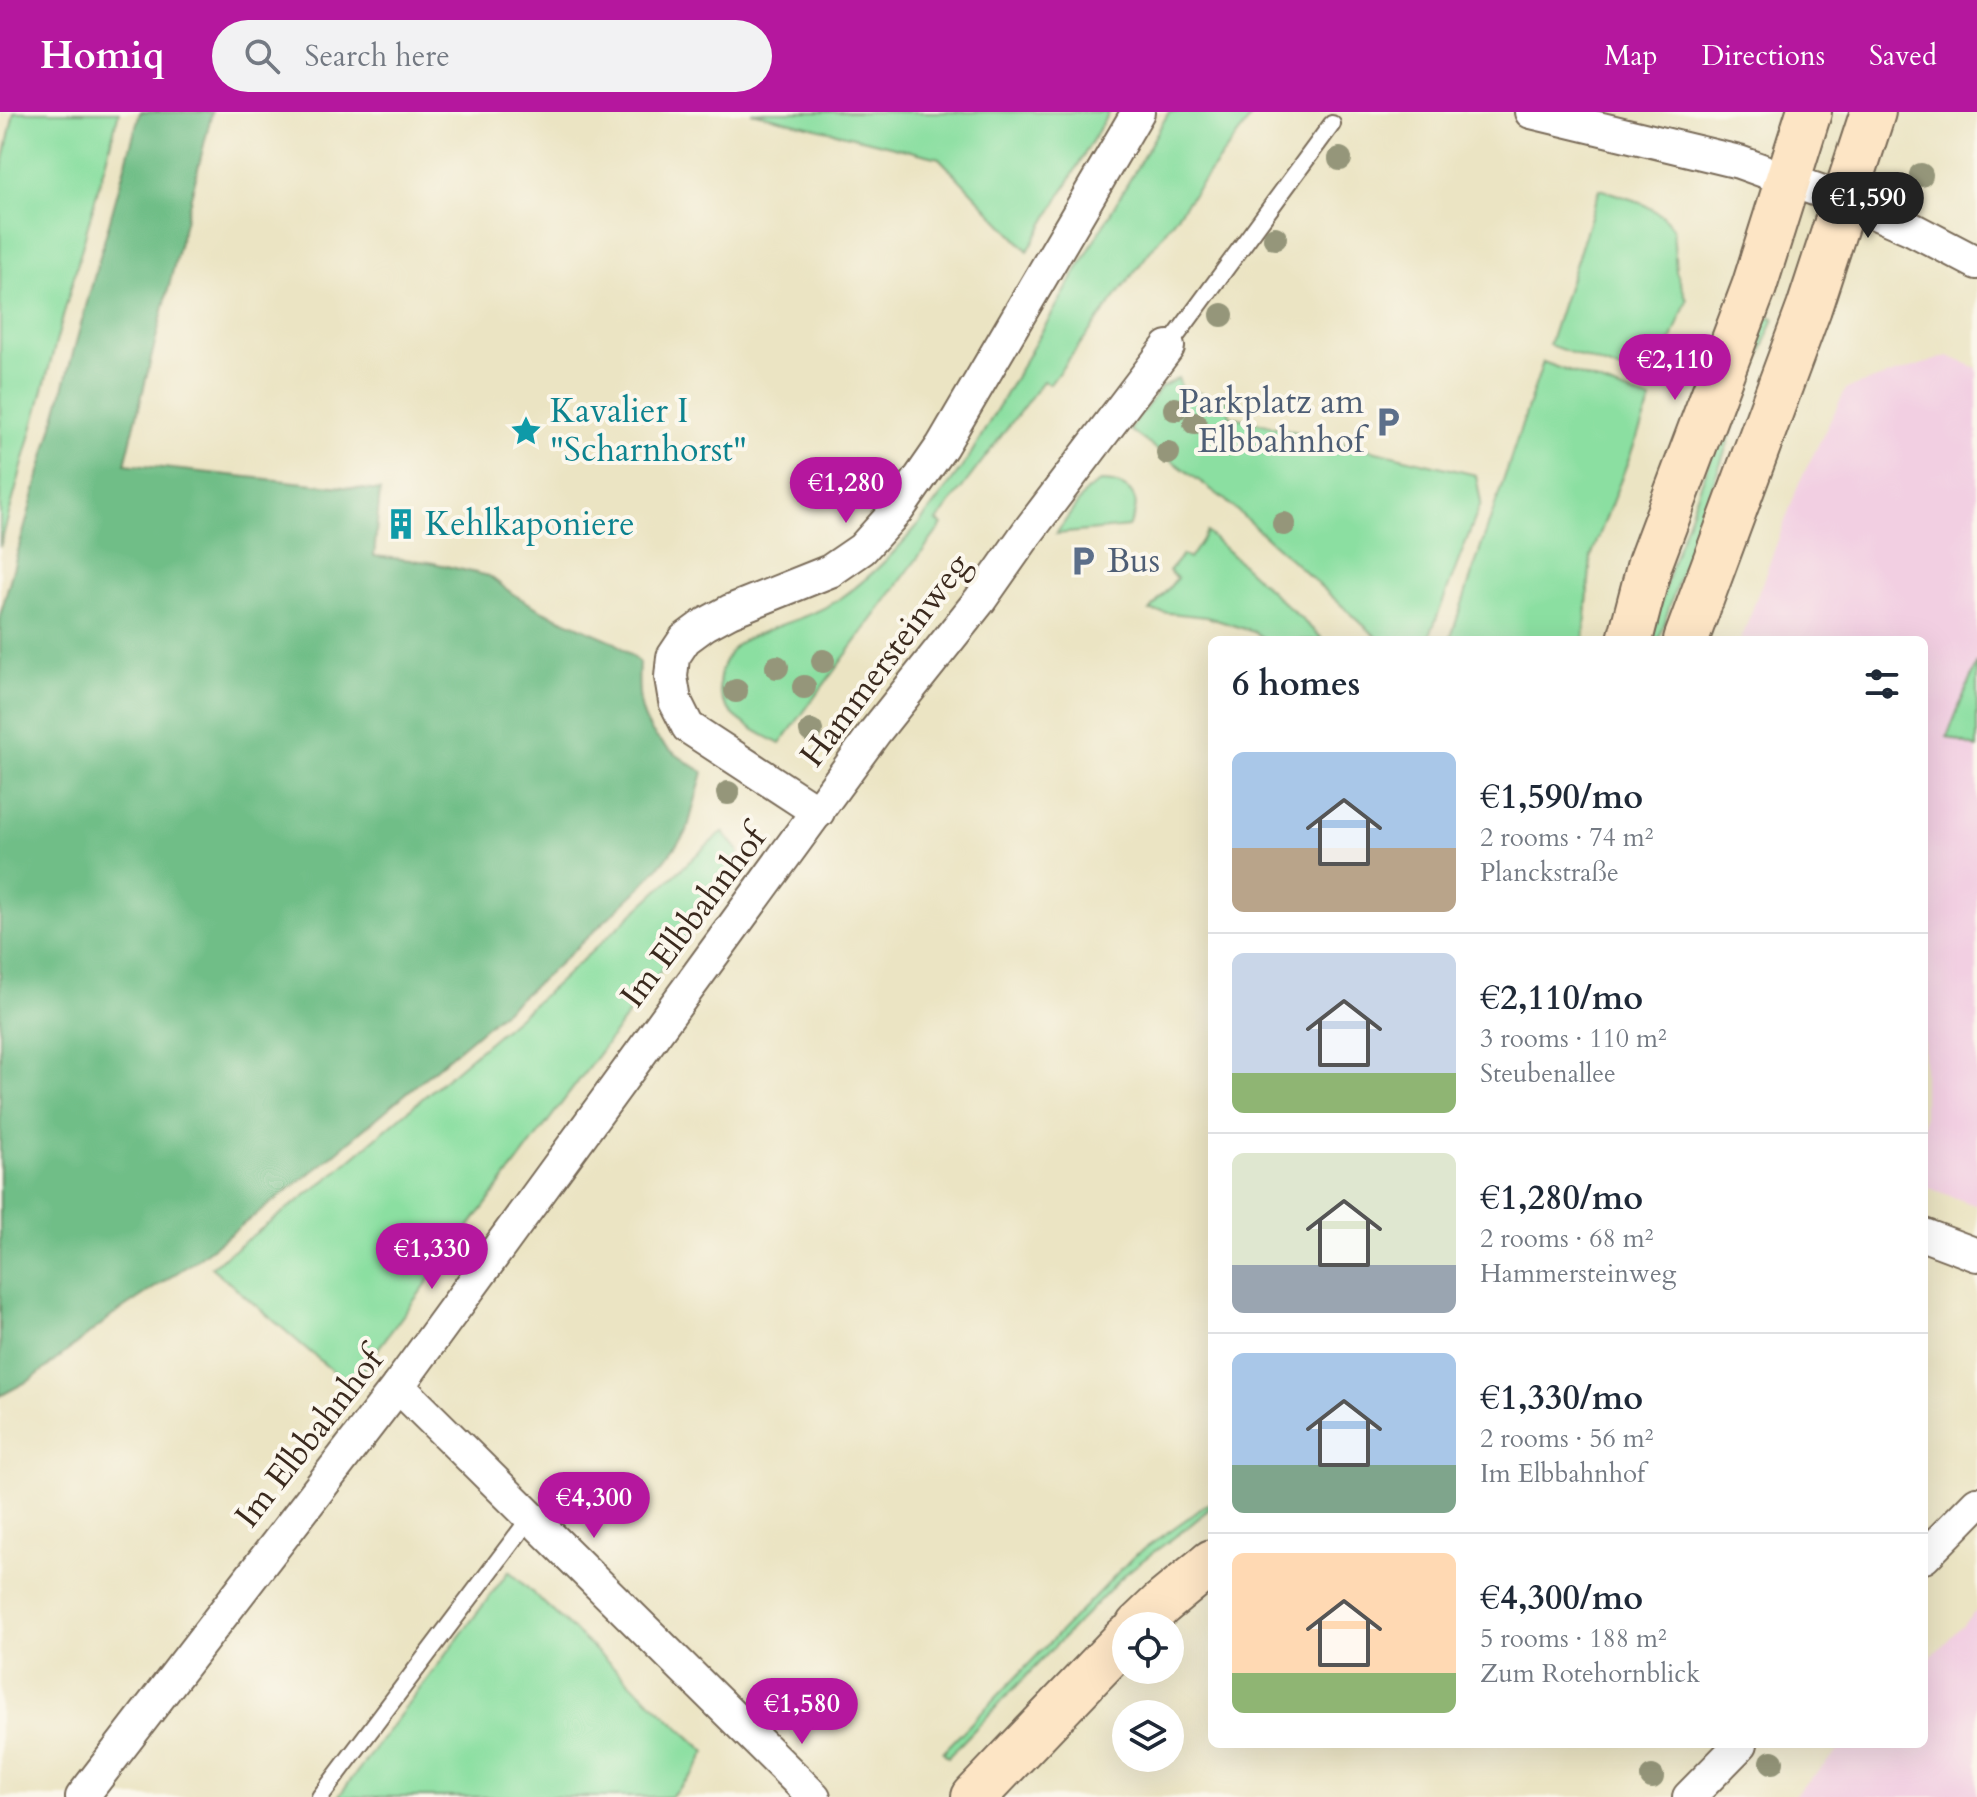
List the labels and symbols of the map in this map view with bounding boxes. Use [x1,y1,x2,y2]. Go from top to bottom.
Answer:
pin: €1,590 [1803,172,1933,240]
pin: €2,110 [1610,334,1740,402]
place label: Parkplatz am Elbbahnhof [1179,379,1370,464]
place label: Kavalier I "Scharnhorst" [550,388,747,473]
parking icon: Parkplatz am Elbbahnhof [1371,405,1405,439]
place icon: Kavalier I "Scharnhorst" [509,414,543,448]
pin: €1,280 [781,457,911,525]
place label: Kehlkaponiere [425,501,635,547]
building icon: Kehlkaponiere [384,507,418,541]
place label: Bus [1107,538,1160,584]
street label: Hammersteinweg [789,544,981,776]
parking icon: Bus [1066,544,1100,578]
street label: Im Elbbahnhof [610,813,780,1017]
pin: €1,330 [367,1223,497,1291]
street label: Im Elbbahnhof [224,1334,397,1537]
pin: €4,300 [529,1472,659,1540]
pin: €1,580 [737,1678,867,1746]

